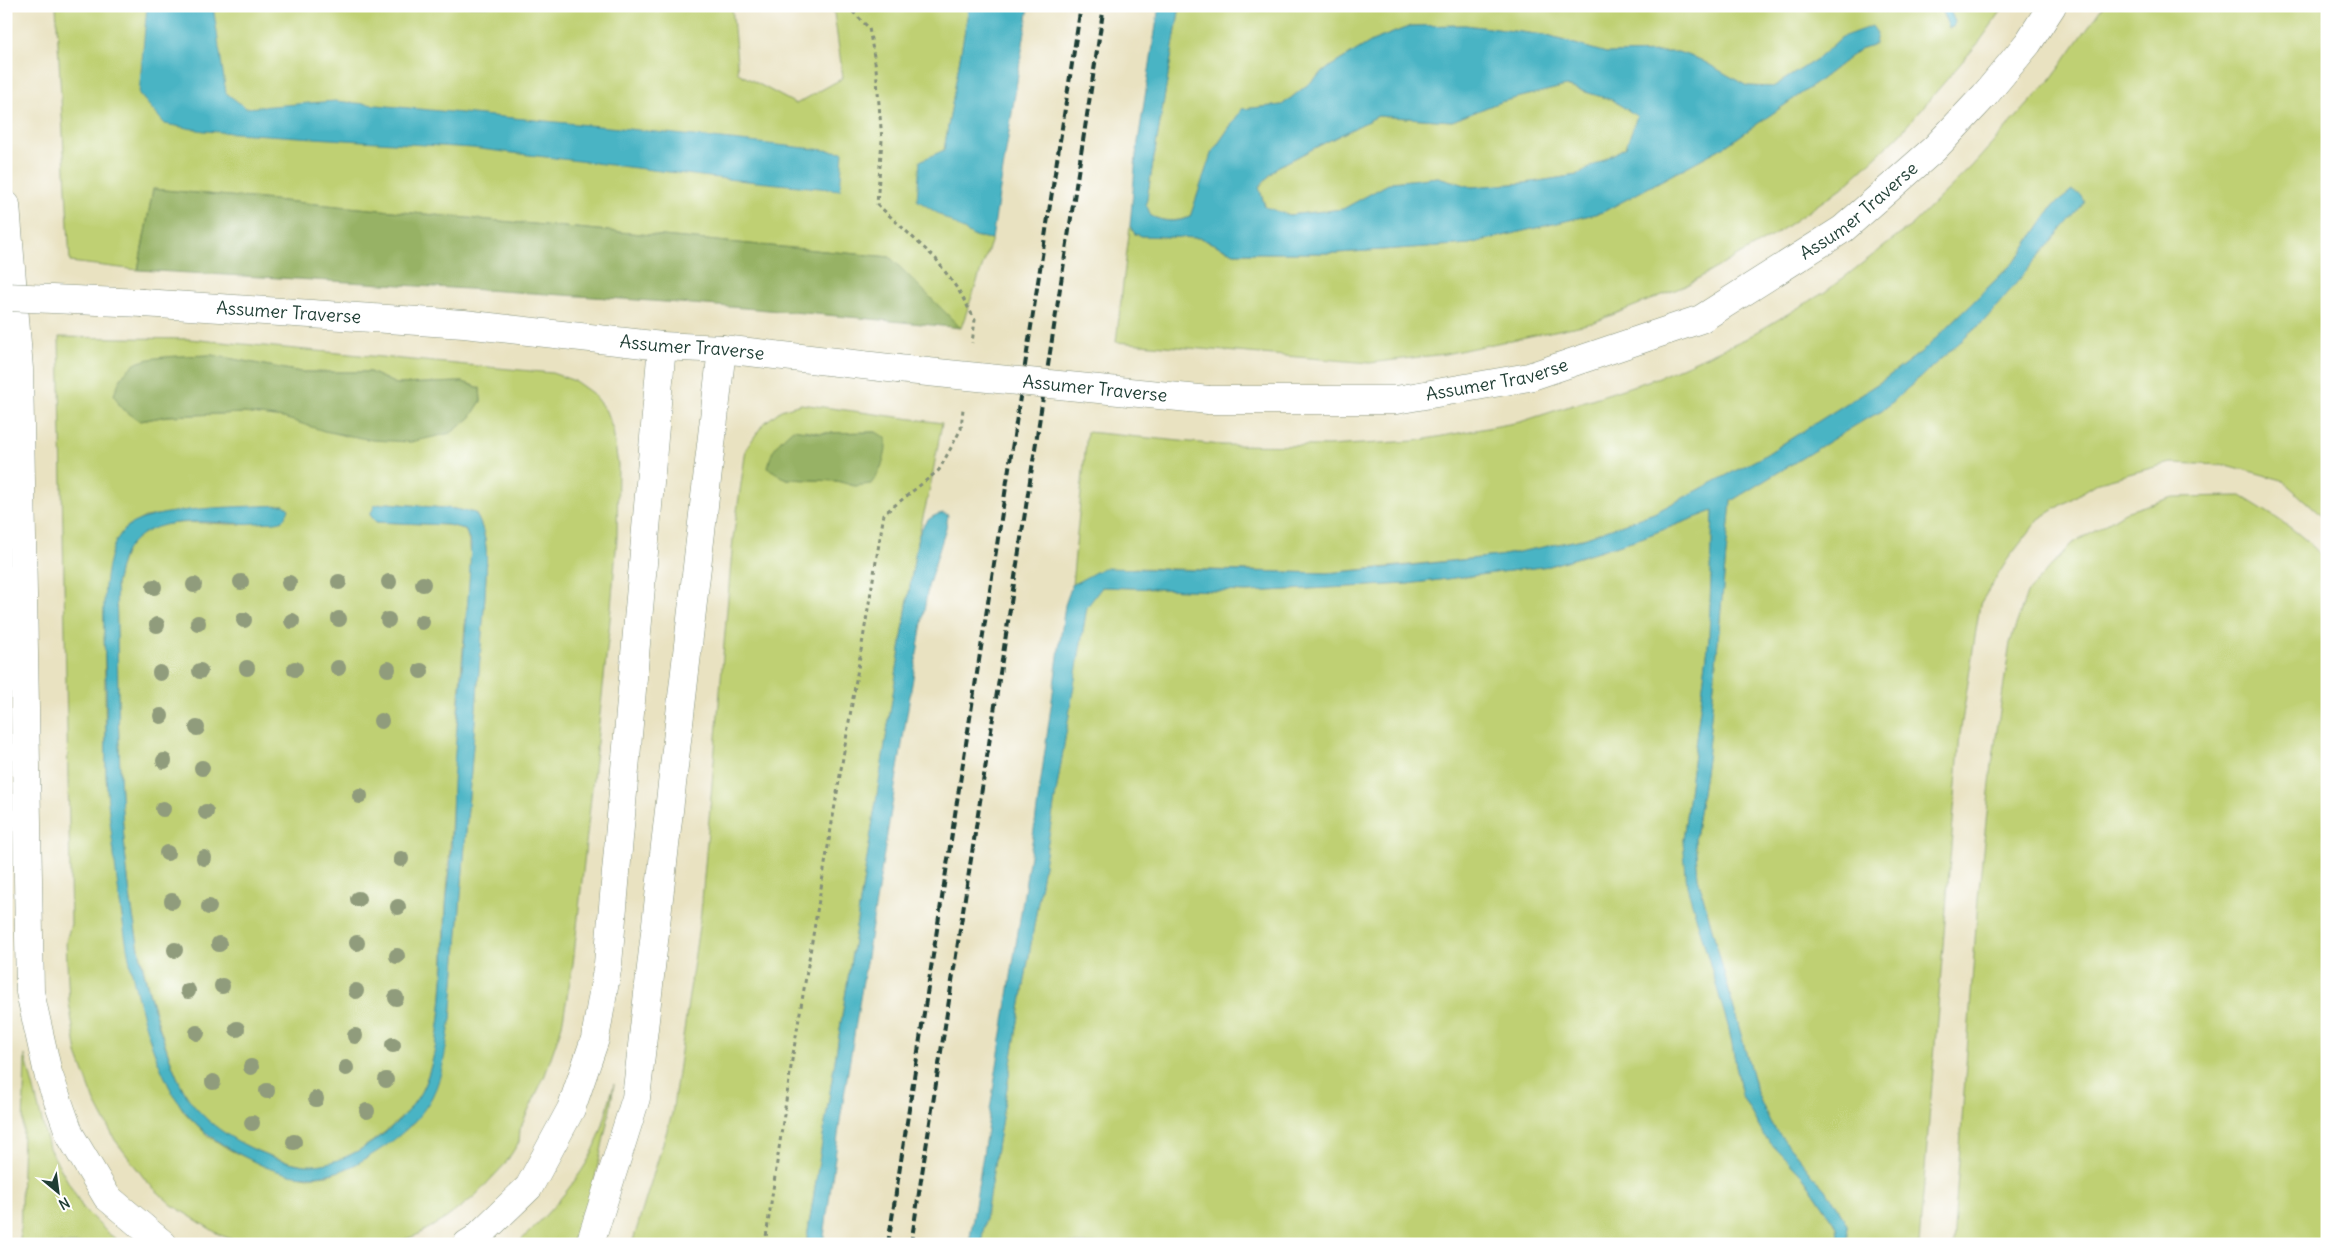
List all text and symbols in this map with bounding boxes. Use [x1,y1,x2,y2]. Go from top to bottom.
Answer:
street label: Assumer Traverse [1795,157,1922,265]
street label: Assumer Traverse [216,296,362,328]
street label: Assumer Traverse [619,329,766,365]
street label: Assumer Traverse [1424,353,1571,406]
street label: Assumer Traverse [1022,370,1168,407]
north arrow [32,1168,82,1218]
text: N [56,1193,73,1214]

